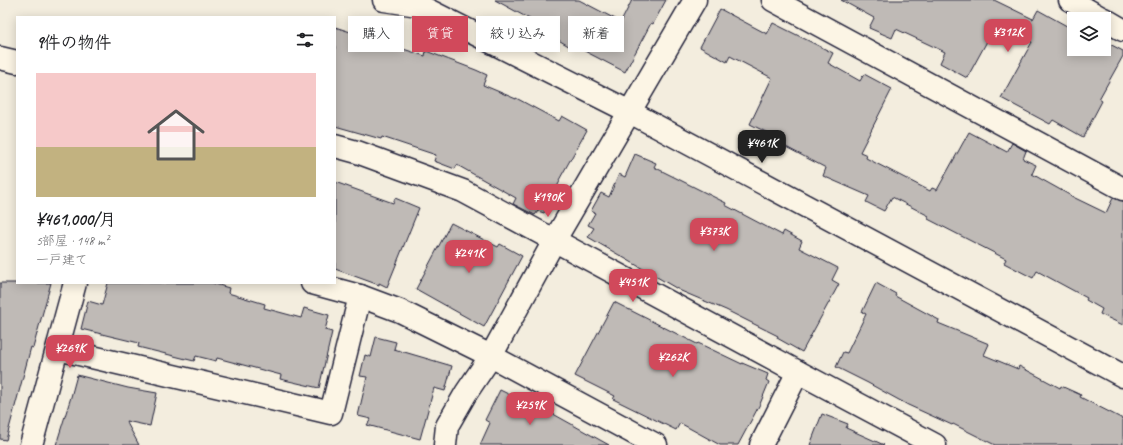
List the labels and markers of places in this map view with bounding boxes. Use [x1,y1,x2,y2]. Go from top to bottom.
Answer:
pin: ¥312K [980,19,1036,53]
pin: ¥461K [734,130,790,164]
pin: ¥190K [520,184,576,218]
pin: ¥373K [686,218,742,252]
pin: ¥241K [441,240,497,274]
pin: ¥451K [605,269,661,303]
pin: ¥269K [42,335,98,369]
pin: ¥262K [645,344,701,378]
pin: ¥259K [502,392,558,426]

